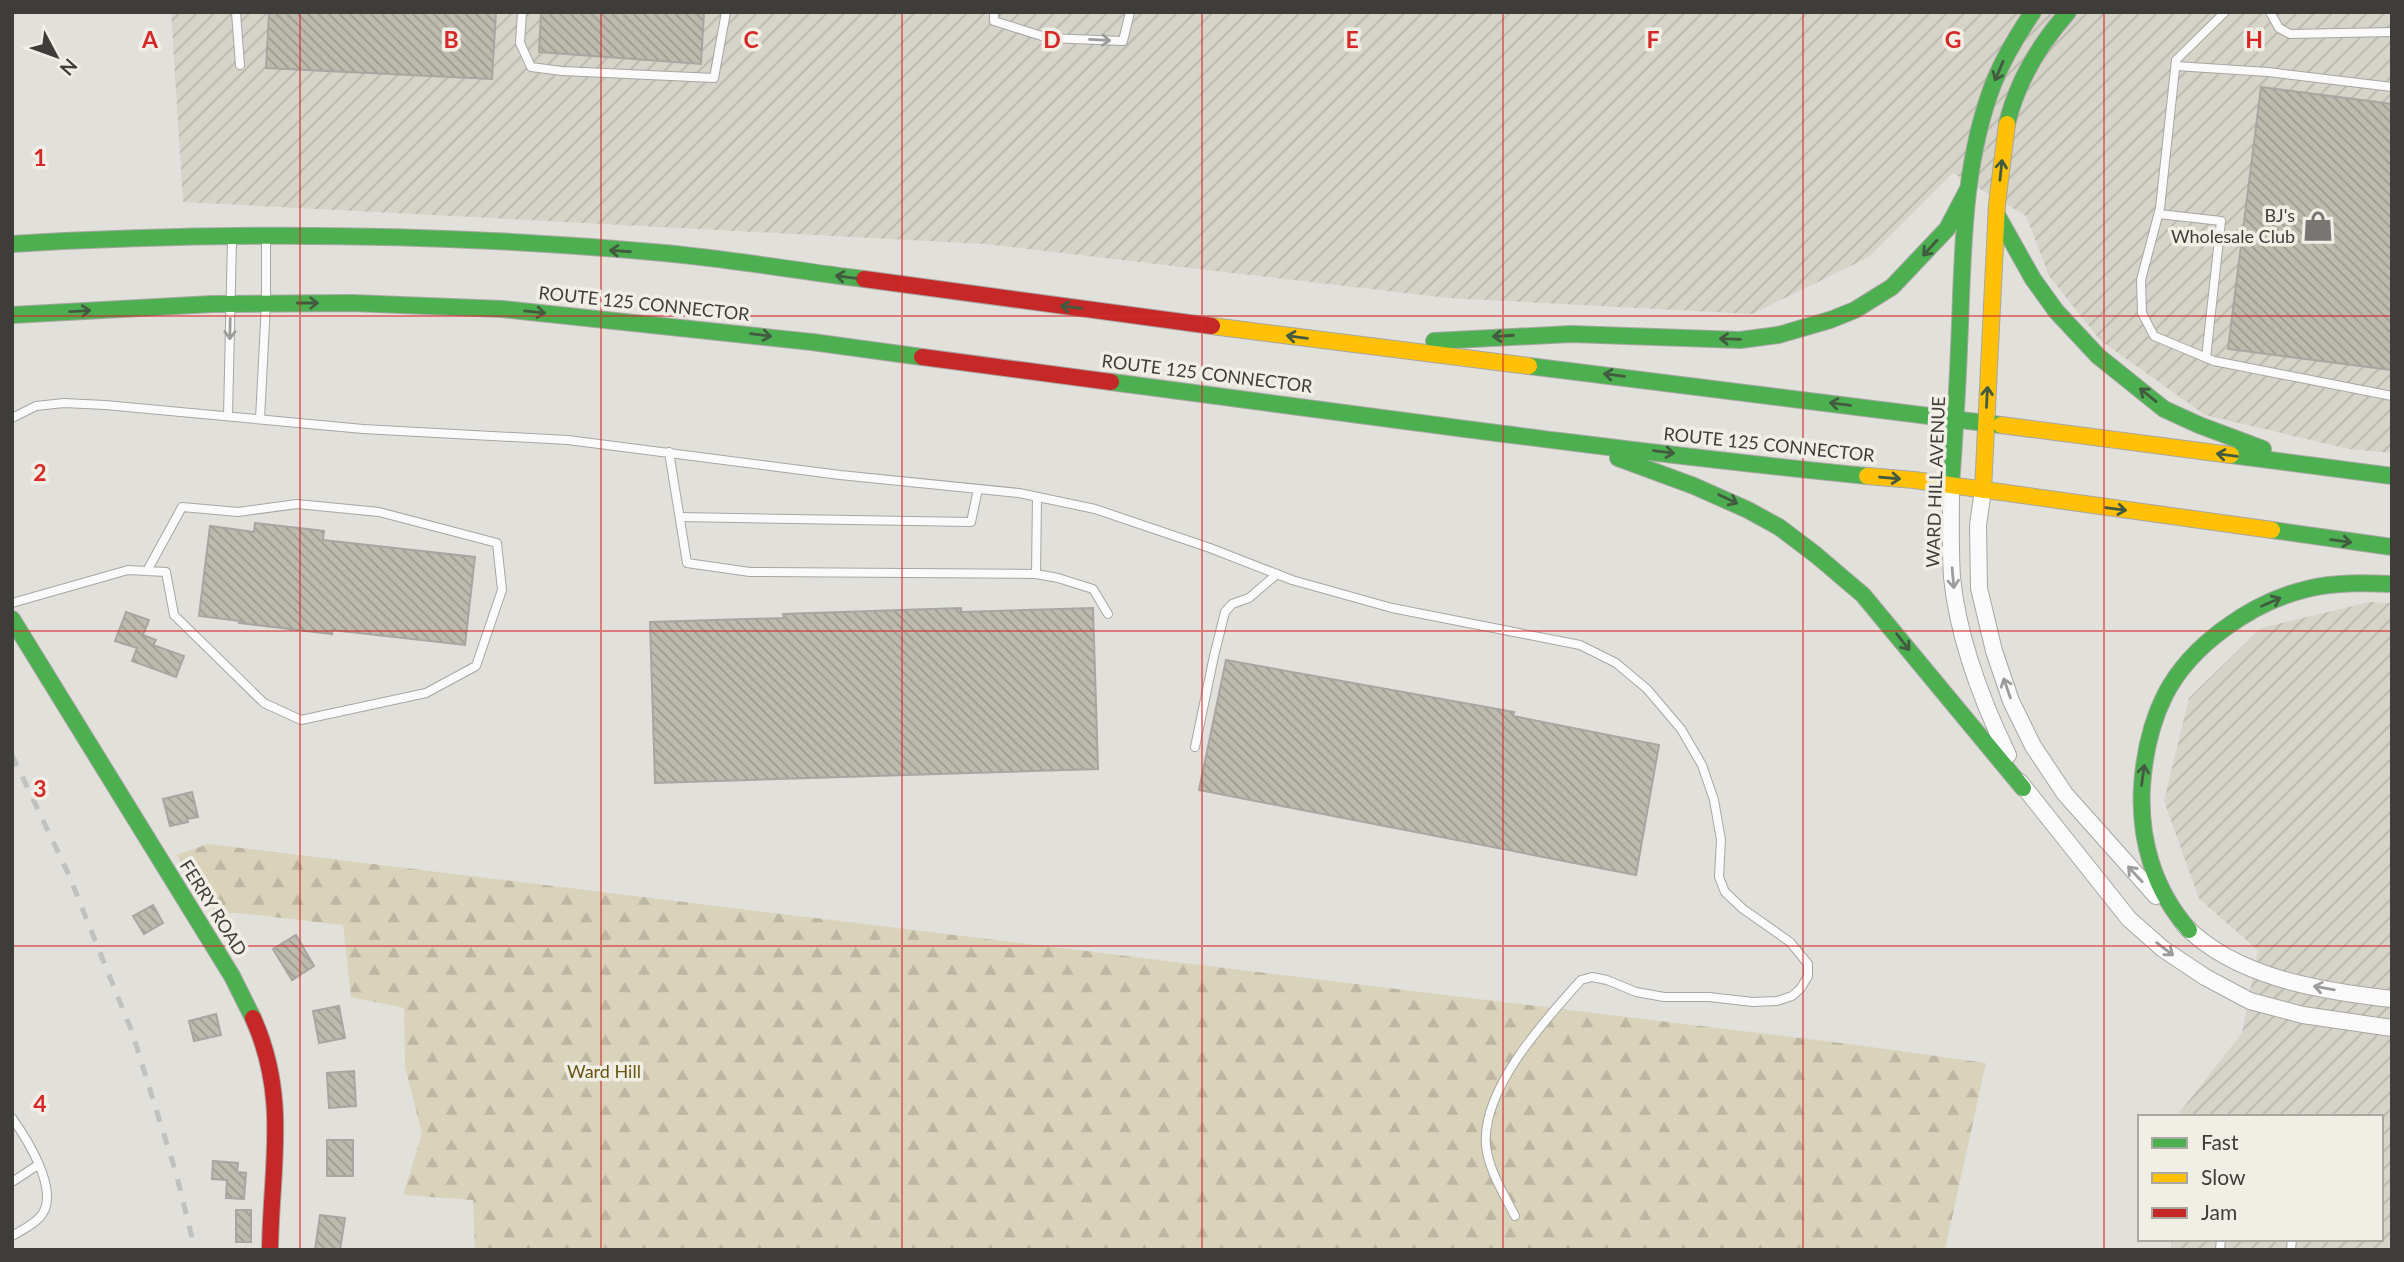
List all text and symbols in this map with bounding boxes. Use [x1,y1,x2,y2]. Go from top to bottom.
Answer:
north arrow [21,21,91,91]
text: A [141,25,159,53]
text: B [443,25,459,53]
text: C [743,25,759,53]
text: D [1043,25,1061,53]
text: E [1345,25,1359,53]
text: F [1646,25,1660,53]
text: G [1945,25,1961,53]
text: H [2245,25,2263,53]
one-way arrow [1088,34,1111,47]
text: N [56,54,83,81]
one-way arrow [1992,60,2005,81]
text: 1 [33,143,47,171]
one-way arrow [1995,159,2008,182]
place label: BJ's Wholesale Club [2171,204,2295,247]
shop icon: BJ's Wholesale Club [2301,209,2335,243]
one-way arrow [1922,239,1938,257]
one-way arrow [609,244,632,257]
one-way arrow [835,271,858,284]
street label: ROUTE 125 CONNECTOR [538,281,751,325]
one-way arrow [296,296,319,310]
one-way arrow [1060,300,1083,313]
one-way arrow [69,304,91,317]
one-way arrow [523,306,546,319]
one-way arrow [224,317,237,340]
one-way arrow [749,329,772,342]
one-way arrow [1286,330,1309,343]
one-way arrow [1492,330,1515,343]
one-way arrow [1719,332,1742,345]
street label: ROUTE 125 CONNECTOR [1101,349,1314,397]
one-way arrow [1603,369,1626,382]
one-way arrow [1981,386,1994,409]
one-way arrow [2139,388,2157,403]
street label: WARD HILL AVENUE [1921,396,1949,568]
one-way arrow [1829,397,1852,410]
street label: ROUTE 125 CONNECTOR [1663,422,1876,466]
one-way arrow [1652,446,1675,459]
one-way arrow [2216,449,2239,462]
text: 2 [33,458,47,486]
one-way arrow [1878,472,1901,485]
one-way arrow [1717,493,1738,507]
one-way arrow [2104,503,2126,516]
one-way arrow [2329,534,2352,547]
one-way arrow [1947,566,1960,589]
one-way arrow [2260,595,2282,608]
one-way arrow [1896,632,1911,650]
one-way arrow [2000,677,2013,699]
one-way arrow [2137,765,2150,787]
text: 3 [33,774,47,802]
street label: FERRY ROAD [176,855,252,959]
one-way arrow [2127,865,2143,883]
one-way arrow [2155,941,2174,956]
one-way arrow [2313,981,2336,994]
park label: Ward Hill [567,1060,641,1082]
text: 4 [33,1089,47,1117]
legend [2138,1115,2383,1241]
text: Fast [2201,1129,2239,1154]
text: Slow [2201,1164,2246,1189]
text: Jam [2201,1199,2237,1224]

